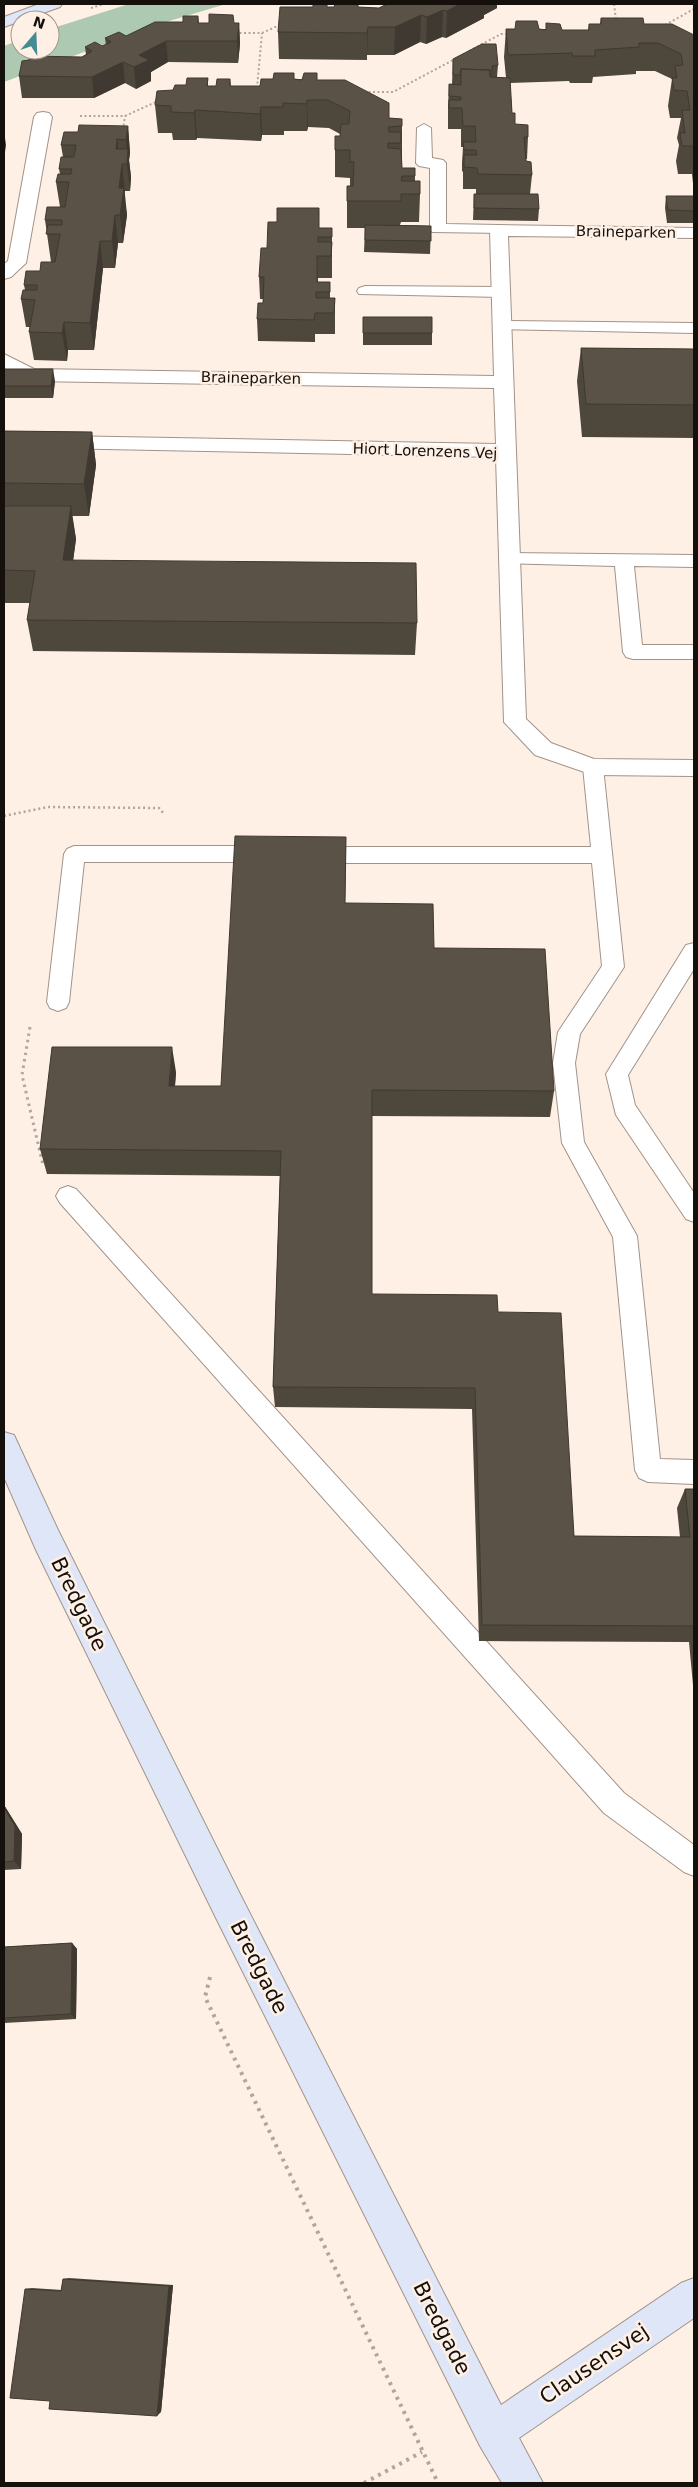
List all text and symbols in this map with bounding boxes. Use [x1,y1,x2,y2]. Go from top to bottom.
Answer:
north arrow [10,10,60,60]
text: N [31,13,47,32]
street label: Braineparken [576,222,676,242]
street label: Braineparken [201,368,301,388]
street label: Hiort Lorenzens Vej [352,439,498,463]
street label: Bredgade [46,1553,112,1655]
street label: Bredgade [225,1916,293,2018]
street label: Bredgade [408,2277,476,2379]
street label: Clausensvej [535,2319,653,2409]

